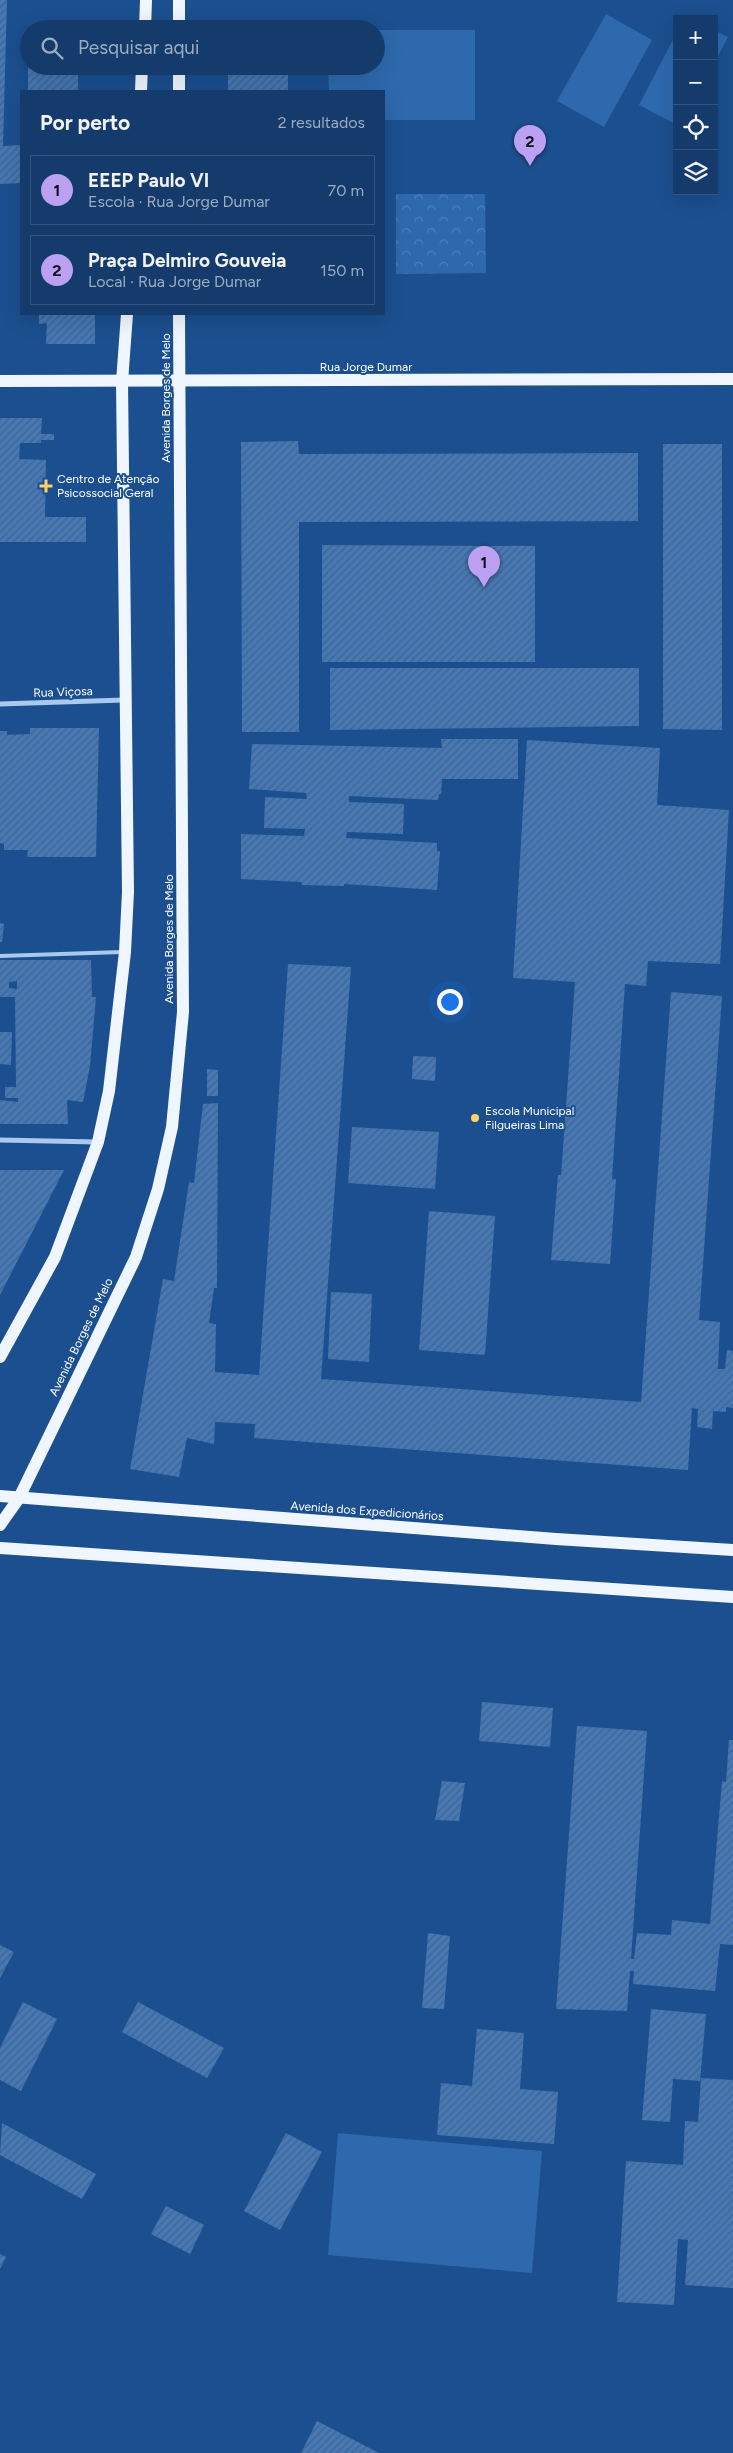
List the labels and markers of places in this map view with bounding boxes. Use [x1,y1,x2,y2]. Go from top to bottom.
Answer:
pin: 2 [514,125,546,166]
place label: Centro de Atenção Psicossocial Geral [57,472,159,500]
marker: Centro de Atenção Psicossocial Geral [39,479,53,493]
pin: 1 [468,546,500,587]
place label: Escola Municipal Filgueiras Lima [485,1104,574,1132]
marker: Escola Municipal Filgueiras Lima [469,1112,481,1124]

